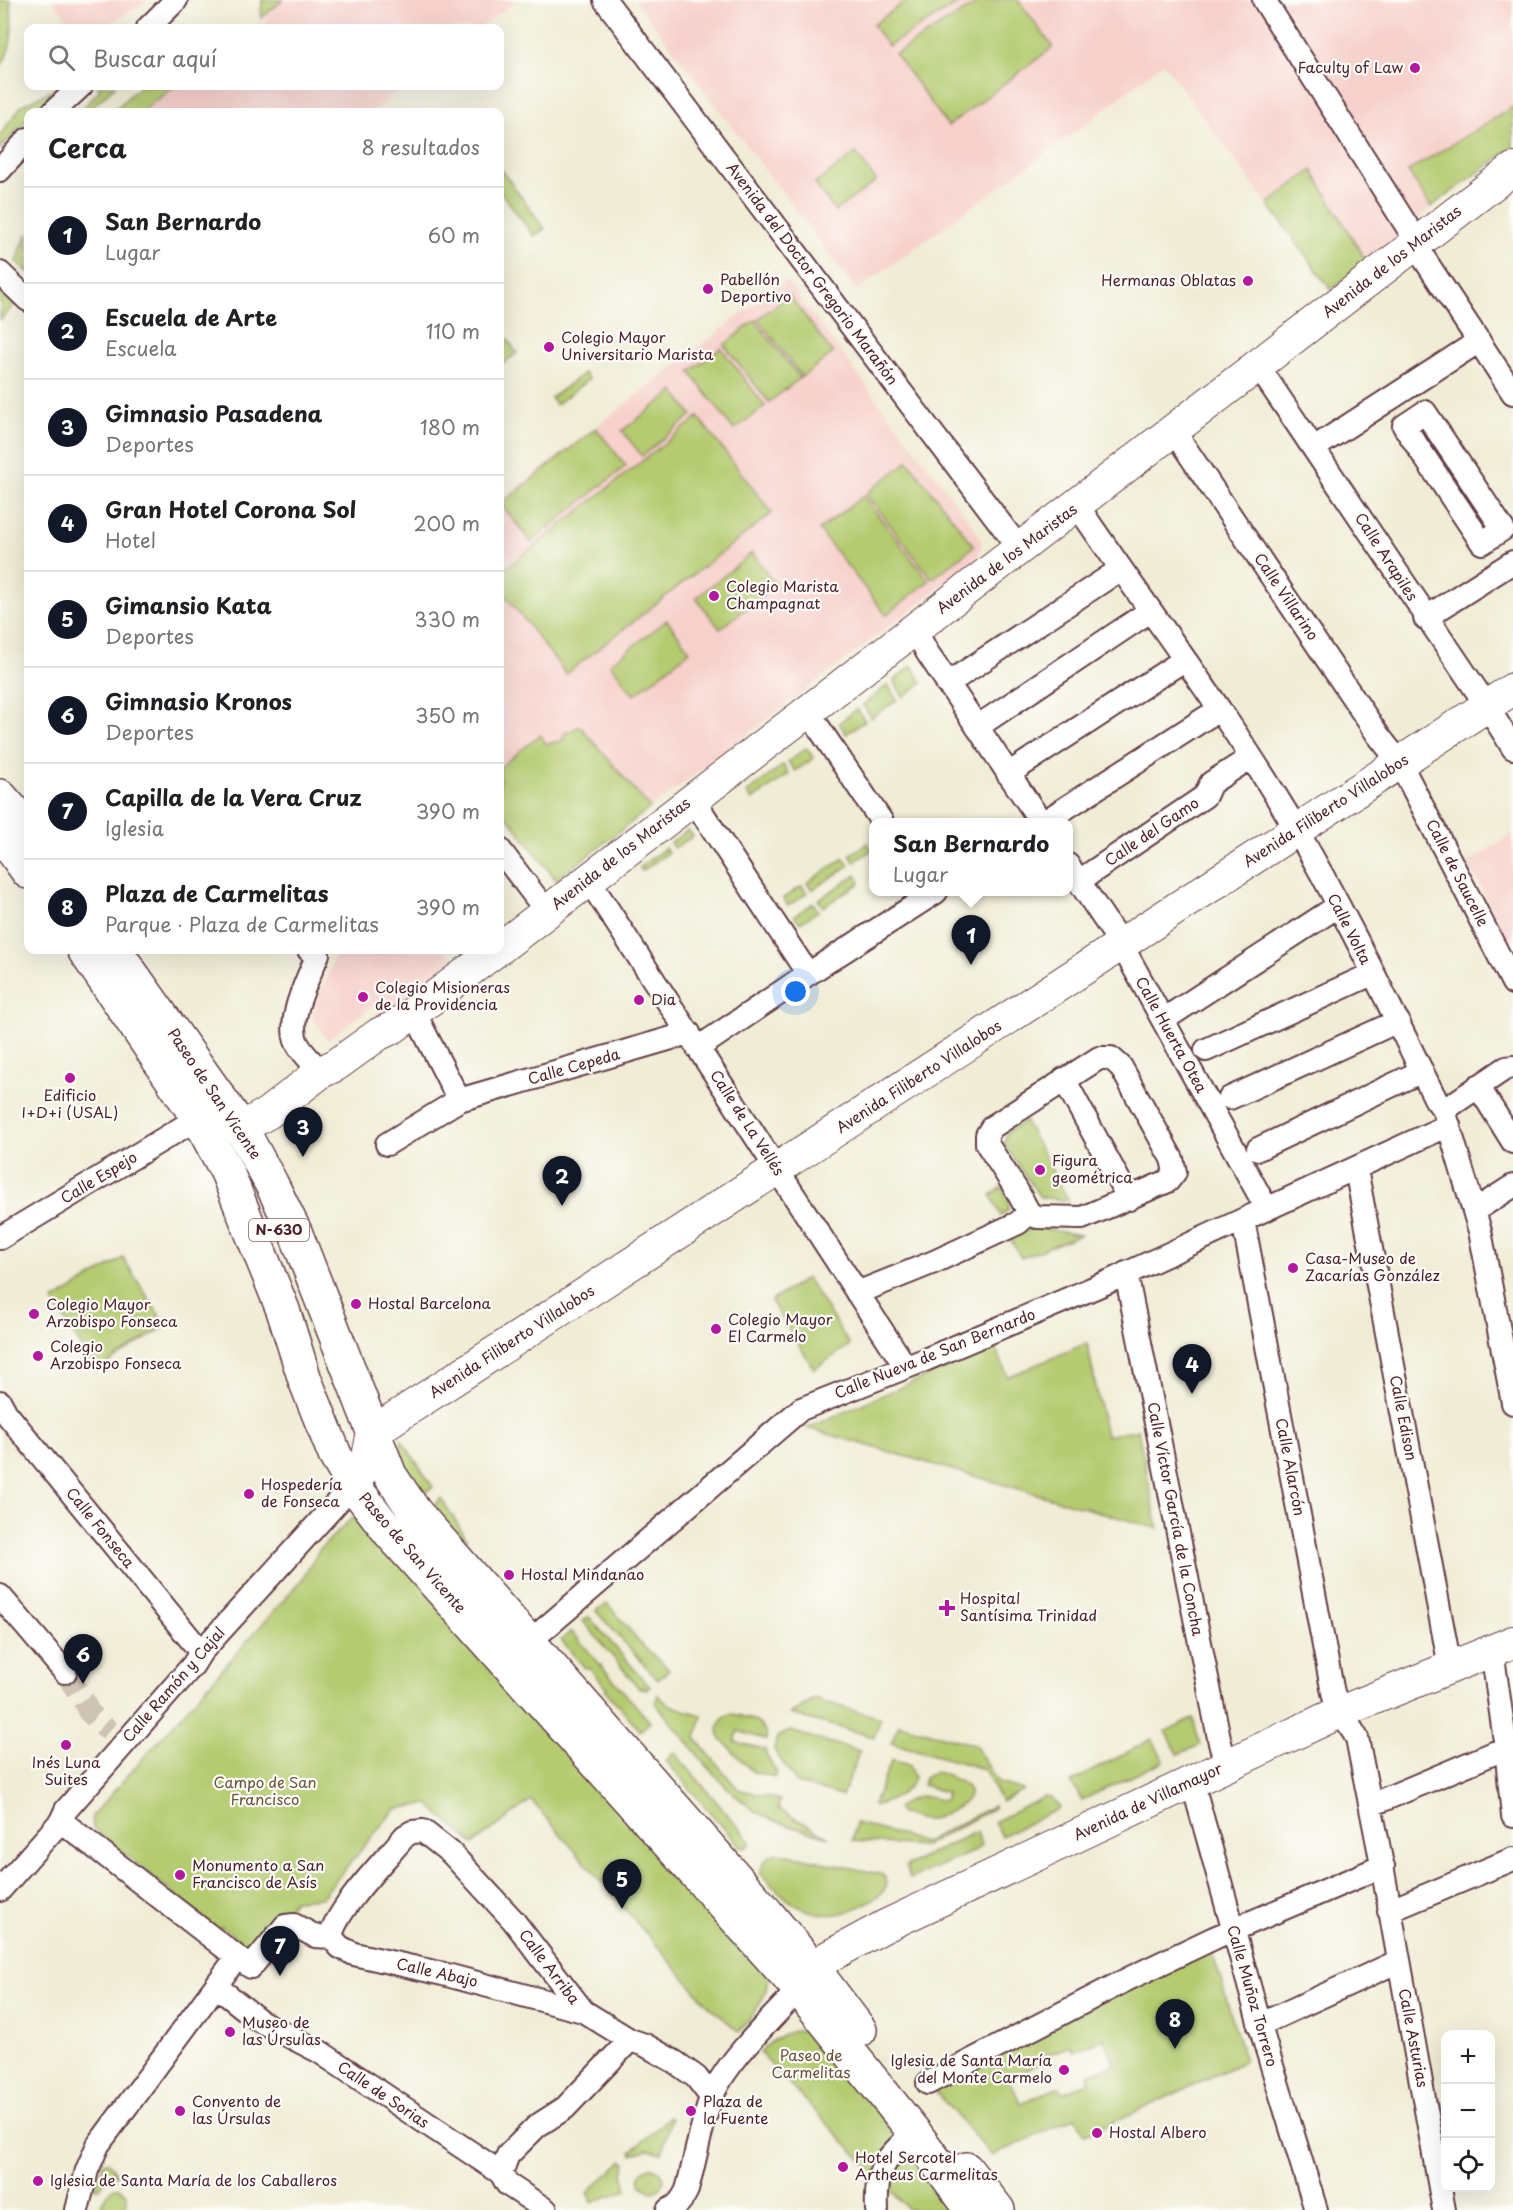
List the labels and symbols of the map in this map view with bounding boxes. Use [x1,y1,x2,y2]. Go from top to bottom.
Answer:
place label: Faculty of Law [1298,55,1403,78]
marker: Faculty of Law [1408,61,1422,75]
street label: Avenida del Doctor Gregorio Marañón [722,157,905,389]
street label: Avenida de los Maristas [1317,199,1466,323]
place label: Pabellón Deportivo [720,267,791,307]
place label: Hermanas Oblatas [1101,268,1236,291]
marker: Hermanas Oblatas [1241,274,1255,288]
marker: Pabellón Deportivo [701,282,715,296]
place label: Colegio Mayor Universitario Marista [561,325,714,365]
marker: Colegio Mayor Universitario Marista [542,340,556,354]
street label: Avenida de los Maristas [931,497,1081,618]
street label: Calle Arapiles [1350,507,1425,605]
street label: Calle Villarino [1249,548,1325,645]
place label: Colegio Marista Champagnat [726,574,839,614]
marker: Colegio Marista Champagnat [707,589,721,603]
street label: Avenida Filiberto Villalobos [1238,747,1413,872]
street label: Avenida de los Maristas [546,791,695,915]
street label: Calle del Gamo [1099,791,1203,871]
street label: Calle de Saucelle [1421,814,1495,930]
street label: Calle Volta [1323,889,1378,969]
pin: 1 [952,916,990,965]
street label: Calle Huerta Otea [1131,972,1214,1097]
place label: Colegio Misioneras de la Providencia [375,975,510,1015]
your location [781,977,810,1006]
place label: Dia [651,987,677,1010]
marker: Colegio Misioneras de la Providencia [356,990,370,1004]
marker: Dia [632,993,646,1007]
street label: Avenida Filiberto Villalobos [831,1013,1006,1138]
street label: Paseo de San Vicente [163,1023,268,1163]
street label: Calle Cepeda [525,1041,623,1090]
street label: Calle de La Vellés [705,1065,791,1180]
marker: Edificio I+D+i (USAL) [63,1071,77,1085]
place label: Edificio I+D+i (USAL) [22,1083,118,1123]
pin: 3 [284,1108,322,1157]
street label: Calle Espejo [56,1145,141,1209]
place label: Figura geométrica [1052,1148,1133,1188]
pin: 2 [542,1156,582,1206]
marker: Figura geométrica [1033,1163,1047,1177]
road number: N-630 [249,1219,309,1241]
place label: Casa-Museo de Zacarías González [1305,1246,1440,1286]
marker: Casa-Museo de Zacarías González [1286,1261,1300,1275]
street label: Avenida Filiberto Villalobos [424,1278,599,1403]
place label: Hostal Barcelona [368,1291,492,1314]
place label: Colegio Mayor Arzobispo Fonseca [46,1292,178,1332]
marker: Hostal Barcelona [349,1297,363,1311]
street label: Calle Nueva de San Bernardo [831,1302,1038,1404]
marker: Colegio Mayor Arzobispo Fonseca [27,1307,41,1321]
place label: Colegio Mayor El Carmelo [728,1307,833,1347]
marker: Colegio Mayor El Carmelo [709,1322,723,1336]
place label: Colegio Arzobispo Fonseca [50,1334,182,1374]
pin: 4 [1172,1344,1212,1394]
marker: Colegio Arzobispo Fonseca [31,1349,45,1363]
street label: Calle Edison [1385,1373,1424,1462]
street label: Calle Víctor García de la Concha [1143,1400,1211,1638]
street label: Calle Alarcón [1271,1416,1312,1518]
place label: Hospedería de Fonseca [261,1472,343,1512]
street label: Calle Fonseca [61,1482,141,1573]
street label: Paseo de San Vicente [354,1486,472,1618]
marker: Hospedería de Fonseca [242,1487,256,1501]
place label: Hostal Mindanao [521,1562,644,1585]
marker: Hostal Mindanao [502,1568,516,1582]
place label: Hospital Santísima Trinidad [960,1586,1097,1626]
marker: Hospital Santísima Trinidad [938,1599,956,1617]
street label: Calle Ramón y Cajal [116,1621,230,1747]
pin: 6 [64,1634,103,1684]
marker: Inés Luna Suites [59,1738,73,1752]
place label: Inés Luna Suites [32,1750,101,1790]
street label: Avenida de Villamayor [1069,1756,1226,1845]
park label: Campo de San Francisco [214,1770,316,1810]
place label: Monumento a San Francisco de Asís [192,1853,324,1893]
pin: 5 [602,1860,642,1909]
marker: Monumento a San Francisco de Asís [173,1868,187,1882]
street label: Calle Muñoz Torrero [1222,1922,1285,2069]
street label: Calle Arriba [514,1924,587,2009]
pin: 7 [260,1926,300,1976]
street label: Calle Abajo [394,1951,480,1992]
street label: Calle Asturias [1394,1986,1435,2089]
pin: 8 [1156,2000,1194,2049]
place label: Museo de las Úrsulas [242,2010,321,2050]
marker: Museo de las Úrsulas [223,2025,237,2039]
park label: Paseo de Carmelitas [772,2043,850,2083]
place label: Iglesia de Santa María del Monte Carmelo [890,2048,1053,2088]
street label: Calle de Sorias [333,2055,434,2133]
marker: Iglesia de Santa María del Monte Carmelo [1057,2063,1071,2077]
place label: Convento de las Úrsulas [192,2089,281,2129]
place label: Plaza de la Fuente [703,2089,769,2129]
marker: Convento de las Úrsulas [173,2104,187,2118]
marker: Plaza de la Fuente [684,2104,698,2118]
place label: Hostal Albero [1109,2120,1207,2143]
marker: Hostal Albero [1090,2126,1104,2140]
place label: Hotel Sercotel Artheus Carmelitas [855,2145,998,2185]
marker: Hotel Sercotel Artheus Carmelitas [836,2160,850,2174]
place label: Iglesia de Santa María de los Caballeros [50,2168,337,2191]
marker: Iglesia de Santa María de los Caballeros [31,2174,45,2188]

